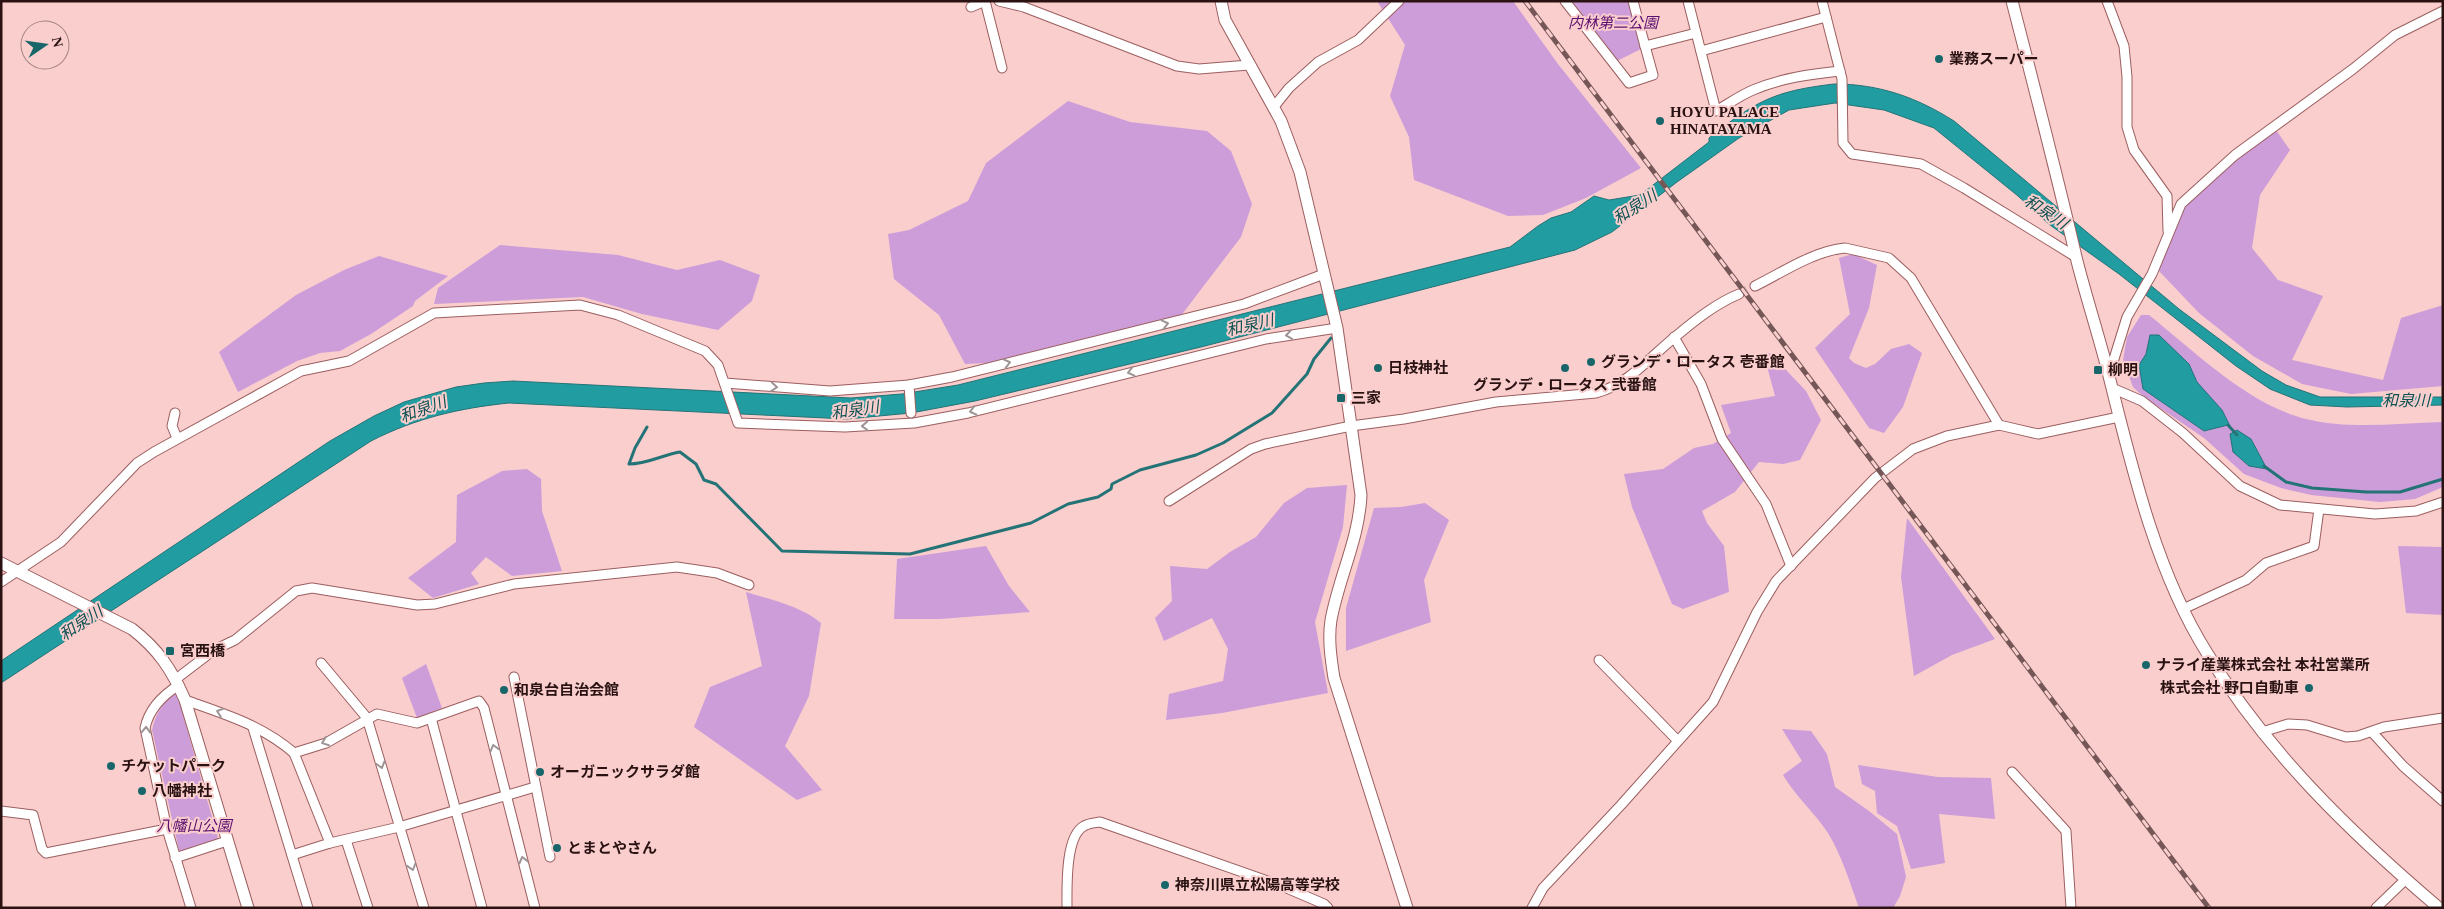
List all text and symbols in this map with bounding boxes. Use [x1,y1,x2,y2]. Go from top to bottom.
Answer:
park label: 内林第二公園 [1568,15,1660,31]
north arrow [20,20,70,70]
text: N [49,36,66,49]
place label: 業務スーパー [1949,51,2039,67]
marker: 業務スーパー [1933,53,1945,65]
place label: HOYU PALACE HINATAYAMA [1670,104,1779,137]
marker: HOYU PALACE HINATAYAMA [1654,115,1666,127]
water label: 和泉川 [1610,186,1661,227]
water label: 和泉川 [2021,192,2072,233]
water label: 和泉川 [1225,311,1277,339]
one-way arrow [1161,319,1170,330]
one-way arrow [1285,329,1293,340]
place label: グランデ・ロータス 壱番館 [1601,354,1785,370]
marker: グランデ・ロータス 壱番館 [1585,356,1597,368]
one-way arrow [1003,359,1011,369]
place label: 日枝神社 [1388,359,1448,376]
marker: 日枝神社 [1372,362,1384,374]
marker: グランデ・ロータス 弐番館 [1559,362,1571,374]
place label: 柳明 [2108,362,2138,378]
marker: 柳明 [2092,364,2104,376]
one-way arrow [1126,366,1135,377]
place label: グランデ・ロータス 弐番館 [1473,377,1657,393]
one-way arrow [770,381,778,392]
place label: 三家 [1351,390,1381,406]
water label: 和泉川 [398,392,450,425]
marker: 三家 [1335,392,1347,404]
water label: 和泉川 [2382,392,2432,409]
water label: 和泉川 [830,398,882,422]
one-way arrow [969,405,978,416]
one-way arrow [861,421,869,432]
water label: 和泉川 [56,601,107,643]
place label: 宮西橋 [180,643,226,659]
marker: 宮西橋 [164,645,176,657]
place label: ナライ産業株式会社 本社営業所 [2156,656,2370,673]
marker: ナライ産業株式会社 本社営業所 [2140,659,2152,671]
place label: 株式会社 野口自動車 [2160,679,2299,696]
place label: 和泉台自治会館 [514,682,619,698]
marker: 株式会社 野口自動車 [2303,682,2315,694]
marker: 和泉台自治会館 [498,684,510,696]
one-way arrow [216,708,225,718]
one-way arrow [141,726,151,734]
one-way arrow [321,736,330,746]
one-way arrow [489,743,500,752]
place label: チケットパーク [121,758,226,774]
marker: チケットパーク [105,760,117,772]
one-way arrow [376,760,386,769]
place label: オーガニックサラダ館 [550,764,700,780]
marker: オーガニックサラダ館 [534,766,546,778]
place label: 八幡神社 [152,782,212,799]
marker: 八幡神社 [136,785,148,797]
park label: 八幡山公園 [156,818,233,834]
place label: とまとやさん [567,840,657,856]
marker: とまとやさん [551,842,563,854]
one-way arrow [518,856,529,865]
one-way arrow [406,863,416,871]
place label: 神奈川県立松陽高等学校 [1174,876,1340,893]
marker: 神奈川県立松陽高等学校 [1159,879,1171,891]

